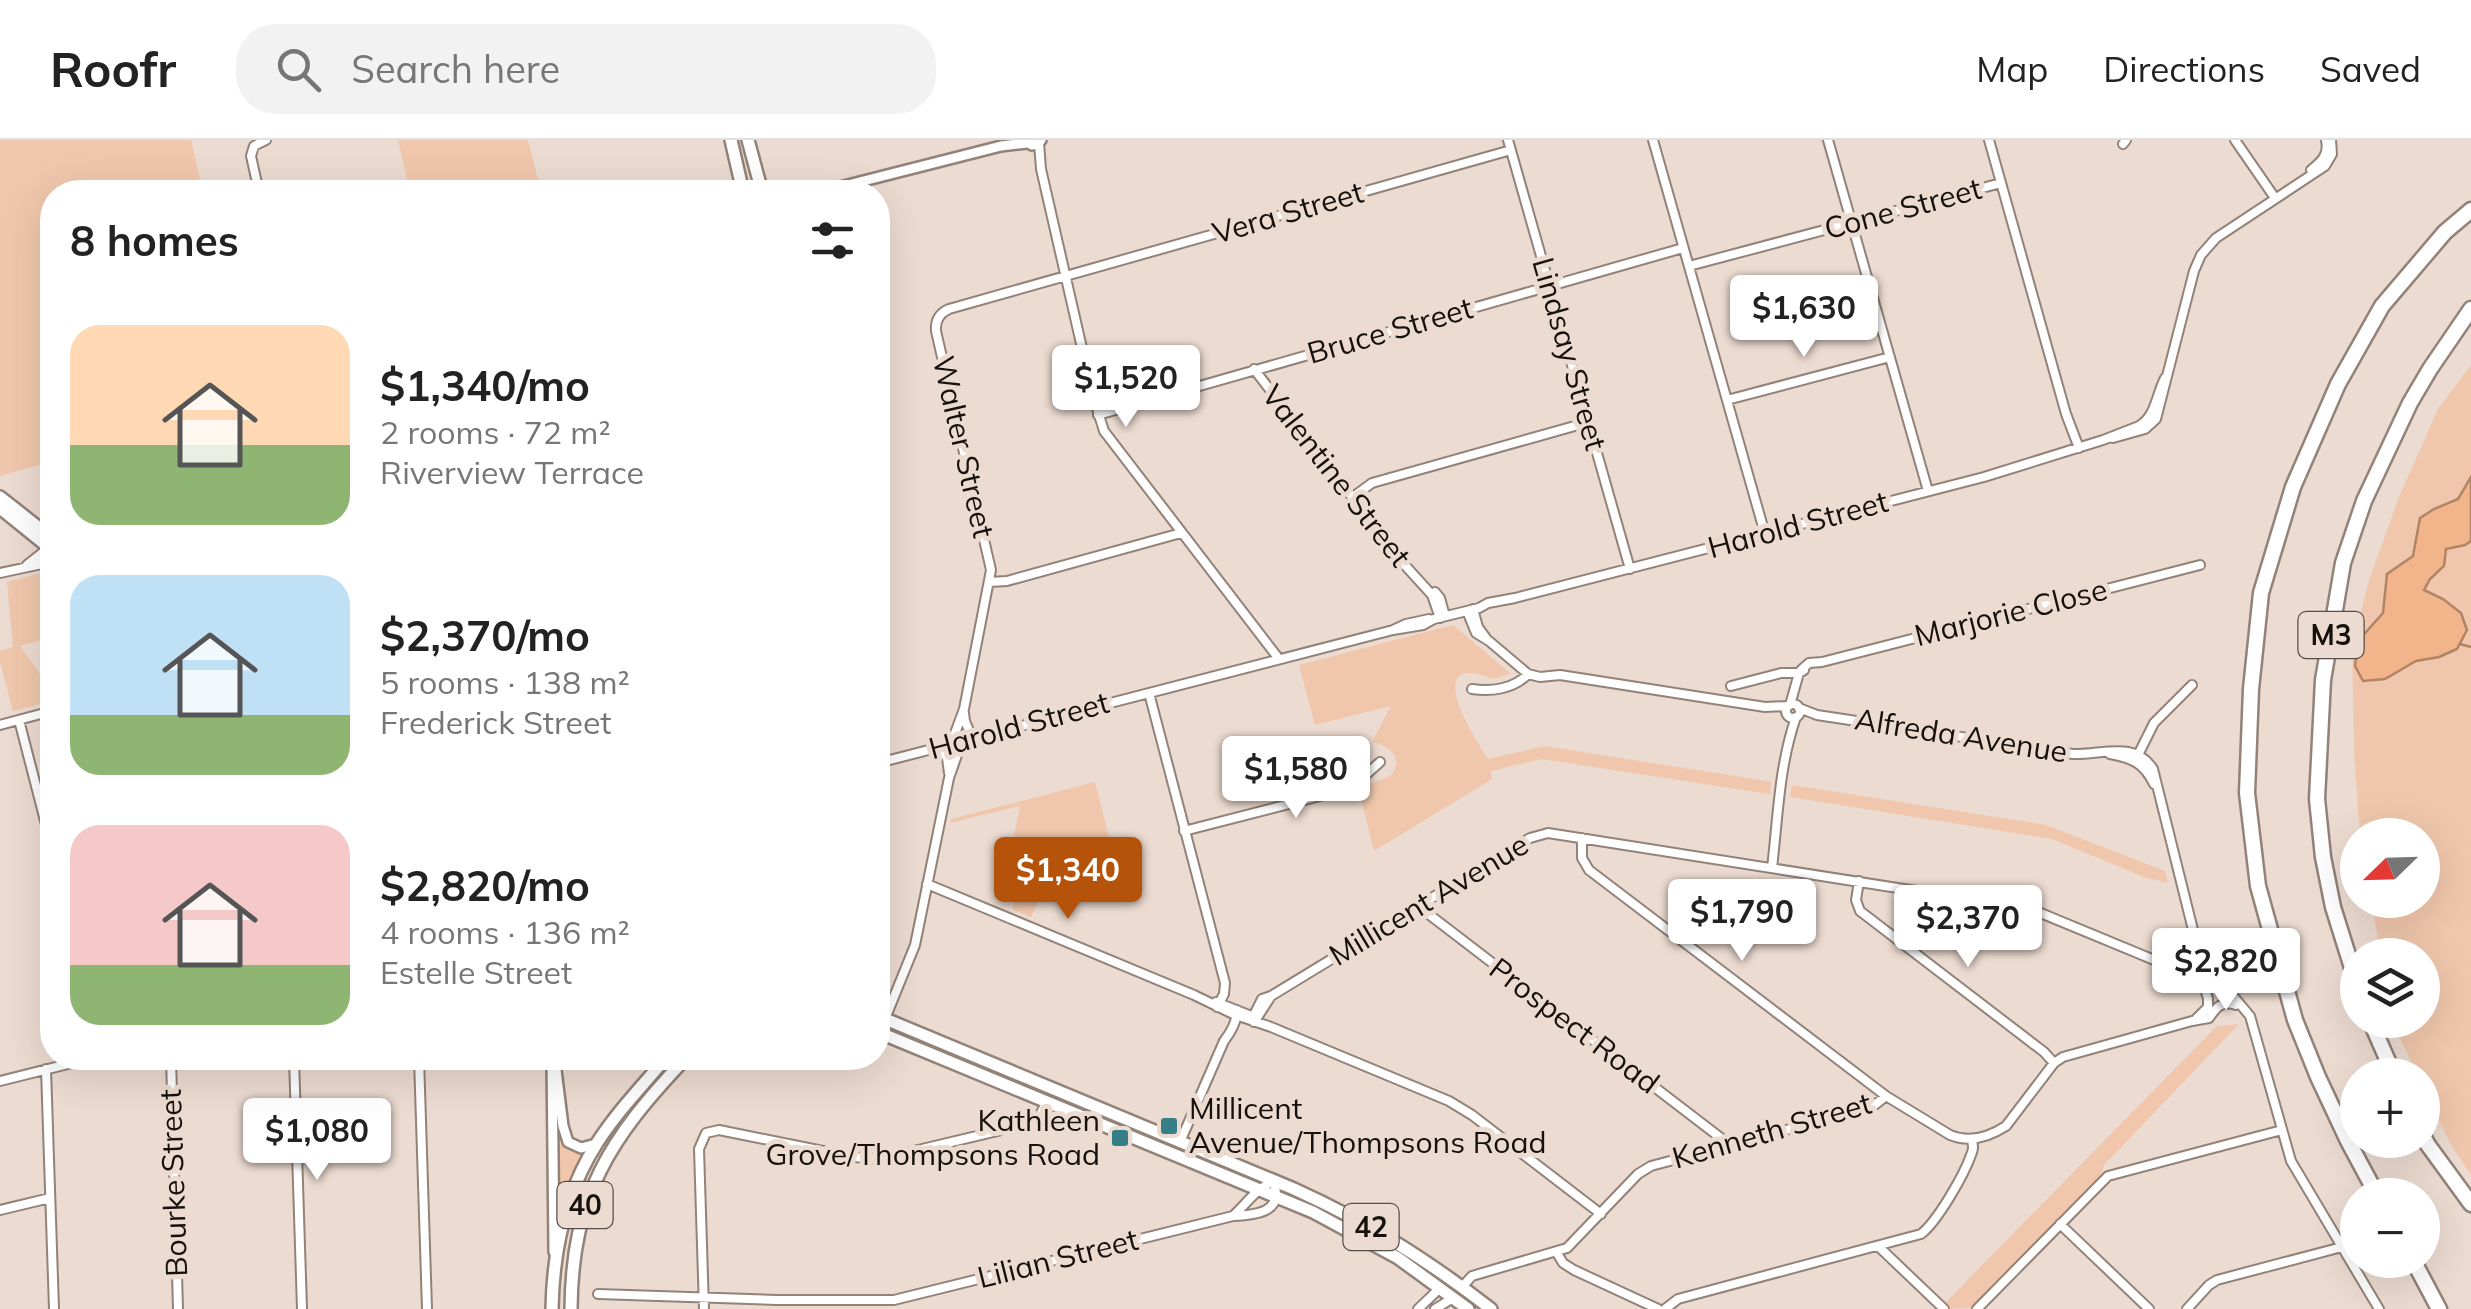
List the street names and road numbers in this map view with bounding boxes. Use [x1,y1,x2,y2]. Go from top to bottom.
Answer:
street label: Cone Street [1820,169,1986,247]
street label: Vera Street [1208,172,1367,252]
street label: Lindsay Street [1524,253,1616,454]
street label: Bruce Street [1303,288,1477,372]
street label: Walter Street [925,352,1003,541]
street label: Valentine Street [1254,377,1420,574]
street label: Harold Street [1704,482,1892,566]
street label: Marjorie Close [1911,570,2111,654]
road number: M3 [2298,612,2364,658]
street label: Harold Street [925,683,1113,767]
street label: Alfreda Avenue [1852,699,2070,771]
street label: Millicent Avenue [1322,825,1535,974]
street label: Prospect Road [1482,949,1667,1101]
street label: Kenneth Street [1668,1083,1876,1177]
street label: Bourke Street [151,1088,195,1278]
road number: 40 [558,1182,612,1228]
road number: 42 [1344,1204,1398,1250]
street label: Lilian Street [974,1220,1142,1296]

